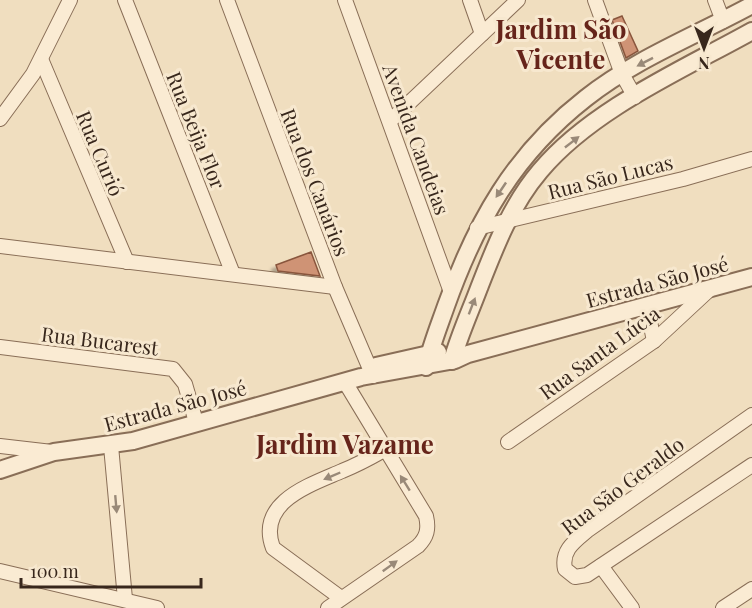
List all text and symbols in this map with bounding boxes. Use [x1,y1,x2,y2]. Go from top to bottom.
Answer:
district label: Jardim São Vicente [495,11,626,76]
north arrow [674,18,734,78]
text: N [698,53,710,74]
one-way arrow [636,57,653,67]
street label: Avenida Candeias [377,59,457,218]
street label: Rua Beija Flor [161,67,233,193]
street label: Rua dos Canários [275,104,357,260]
street label: Rua Curió [71,106,131,200]
one-way arrow [564,135,580,148]
street label: Rua São Lucas [545,147,675,205]
one-way arrow [496,182,507,198]
street label: Estrada São José [583,249,731,313]
one-way arrow [468,297,478,315]
street label: Rua Santa Lúcia [533,299,665,405]
street label: Rua Bucarest [40,319,161,361]
street label: Estrada São José [101,373,249,437]
district label: Jardim Vazame [255,426,434,461]
street label: Rua São Geraldo [555,430,689,540]
one-way arrow [322,471,340,481]
one-way arrow [400,475,411,491]
one-way arrow [111,495,121,514]
scale bar [21,551,201,589]
text: 100 m [30,559,79,583]
one-way arrow [382,560,398,572]

